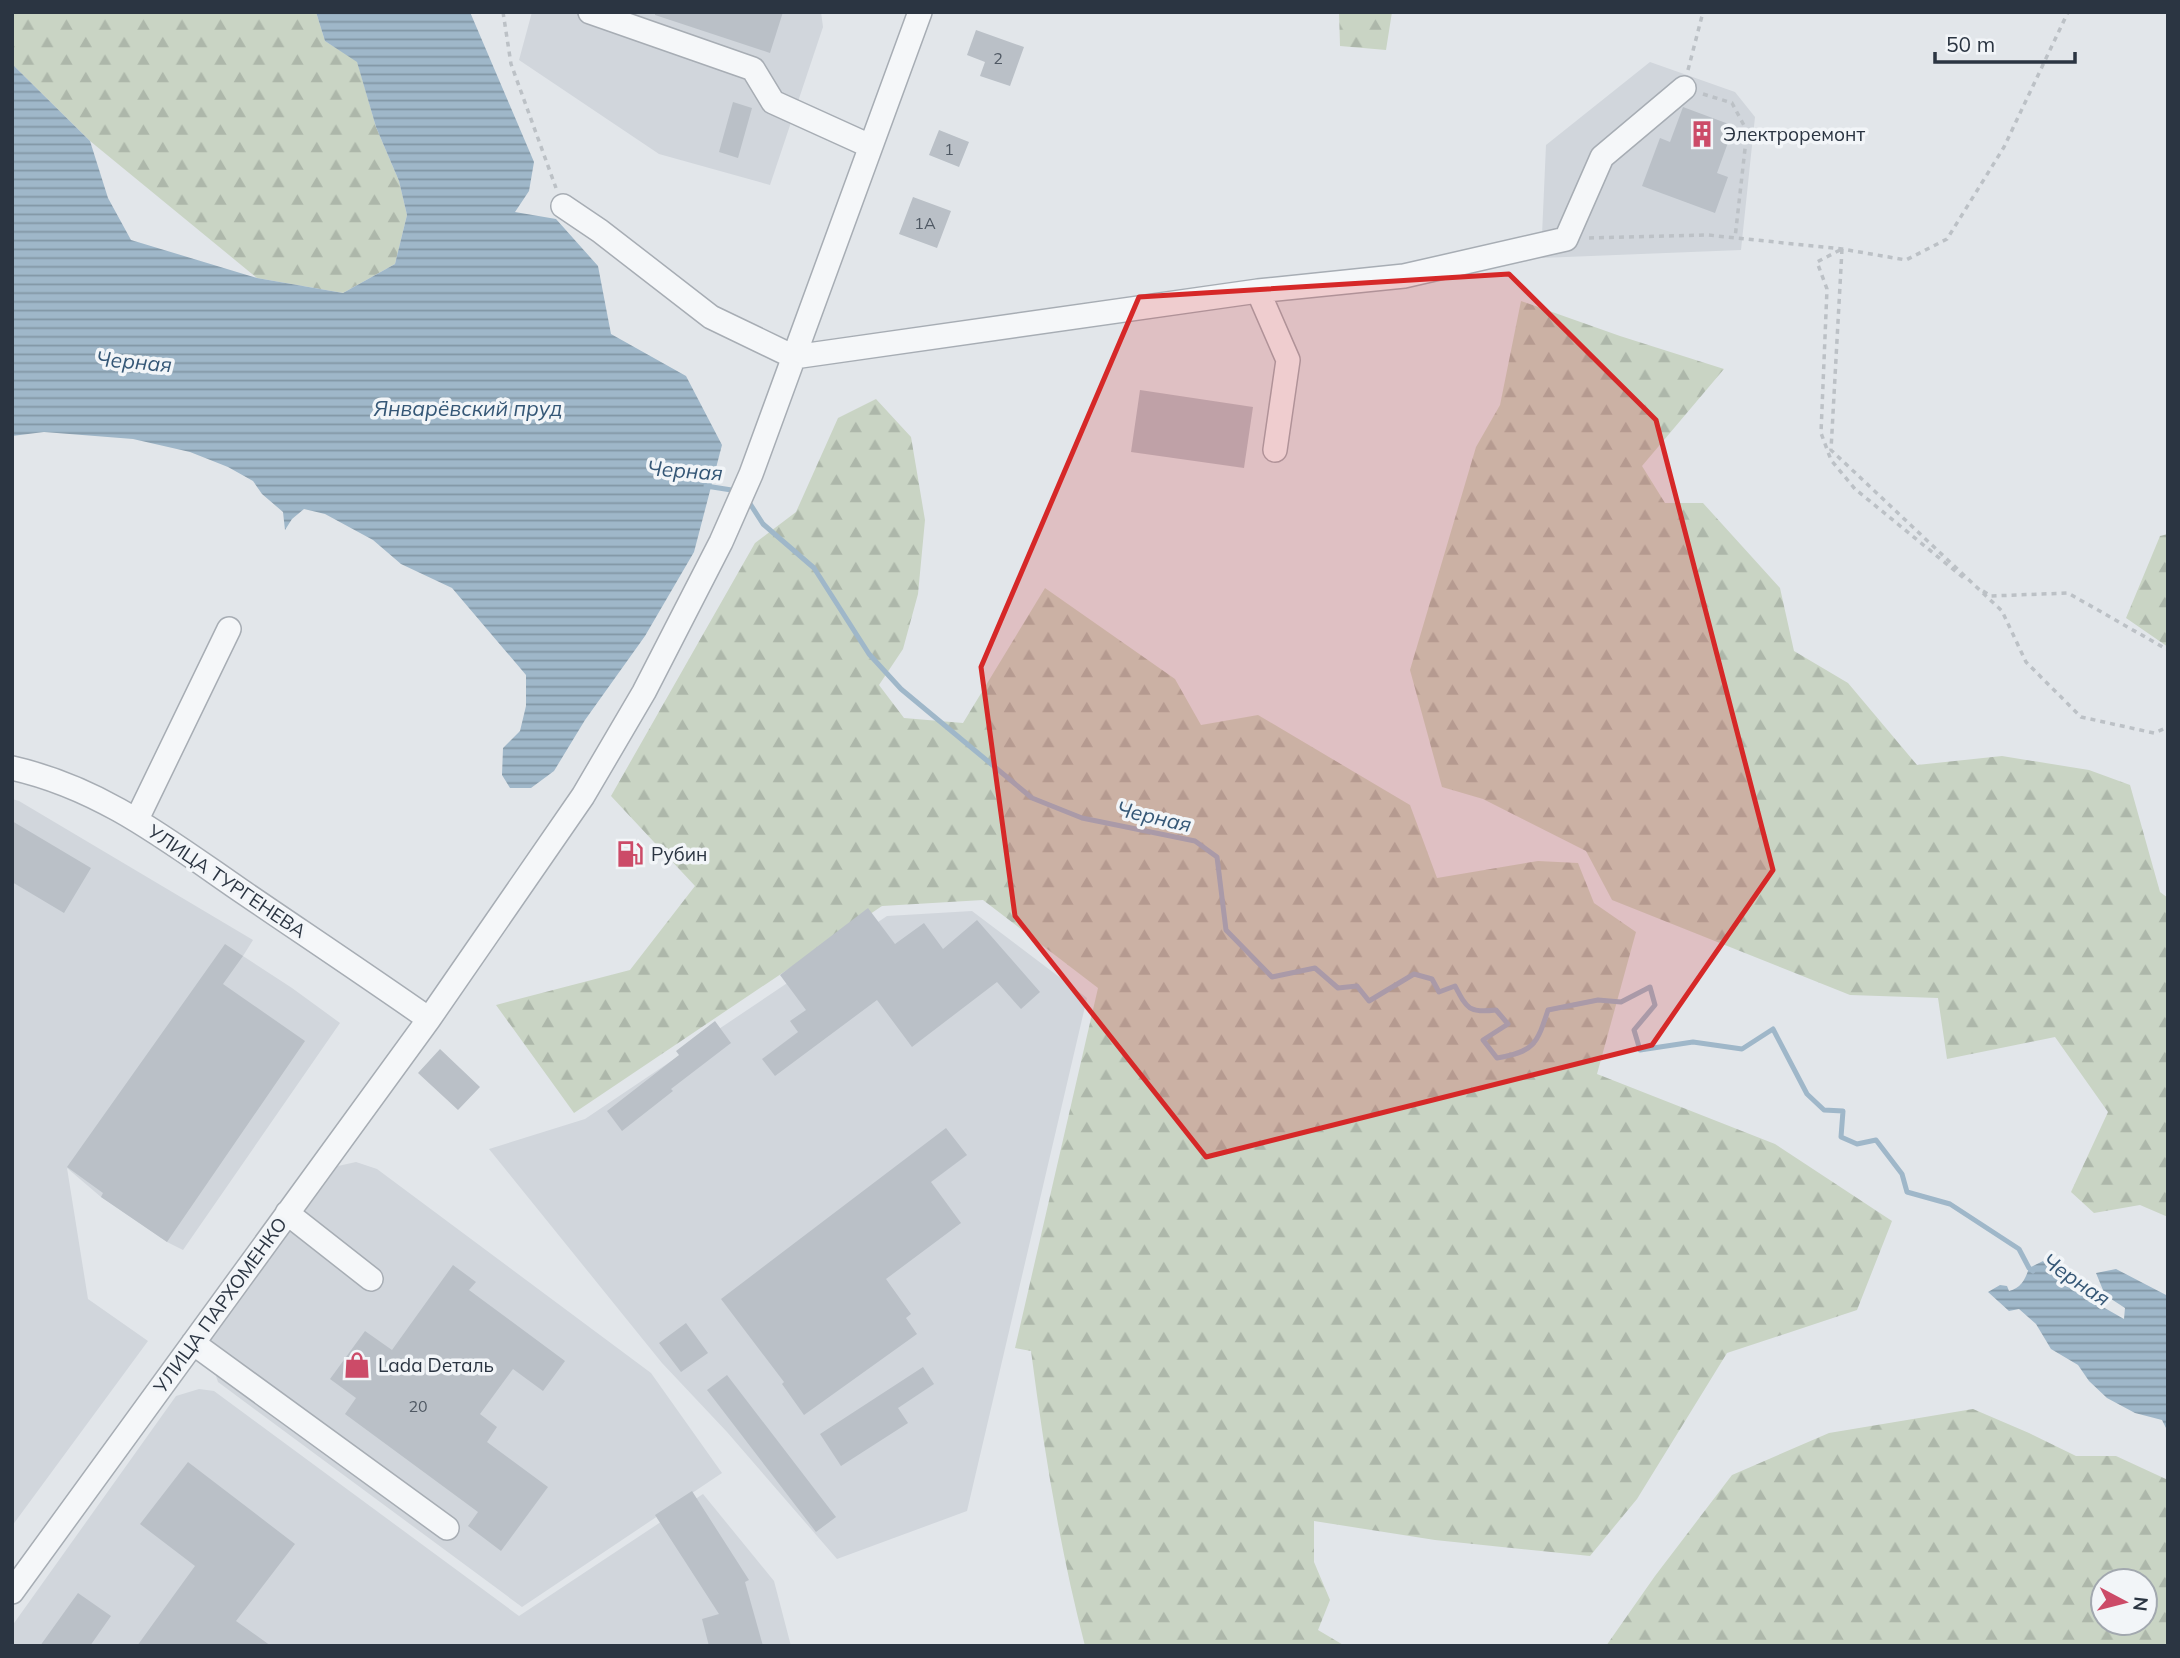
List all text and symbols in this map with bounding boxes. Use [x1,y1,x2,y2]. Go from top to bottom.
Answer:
scale bar [1935,21,2075,65]
text: 50 m [1946,31,1995,57]
house number: 2 [993,48,1003,68]
building icon: Электроремонт [1687,119,1717,149]
place label: Электроремонт [1723,122,1865,146]
house number: 1 [944,139,954,159]
house number: 1А [914,213,936,233]
water label: Черная [95,345,173,377]
water label: Январёвский пруд [372,395,563,421]
water label: Черная [646,454,724,486]
water label: Черная [1114,795,1194,837]
street label: УЛИЦА ТУРГЕНЕВА [142,818,311,943]
fuel station icon: Рубин [615,839,645,869]
place label: Рубин [651,842,707,866]
street label: УЛИЦА ПАРХОМЕНКО [148,1212,292,1398]
water label: Черная [2038,1247,2115,1311]
shop icon: Lada Dеталь [342,1350,372,1380]
place label: Lada Dеталь [378,1353,494,1377]
house number: 20 [408,1396,428,1416]
north arrow [2089,1567,2159,1637]
text: N [2128,1595,2154,1613]

